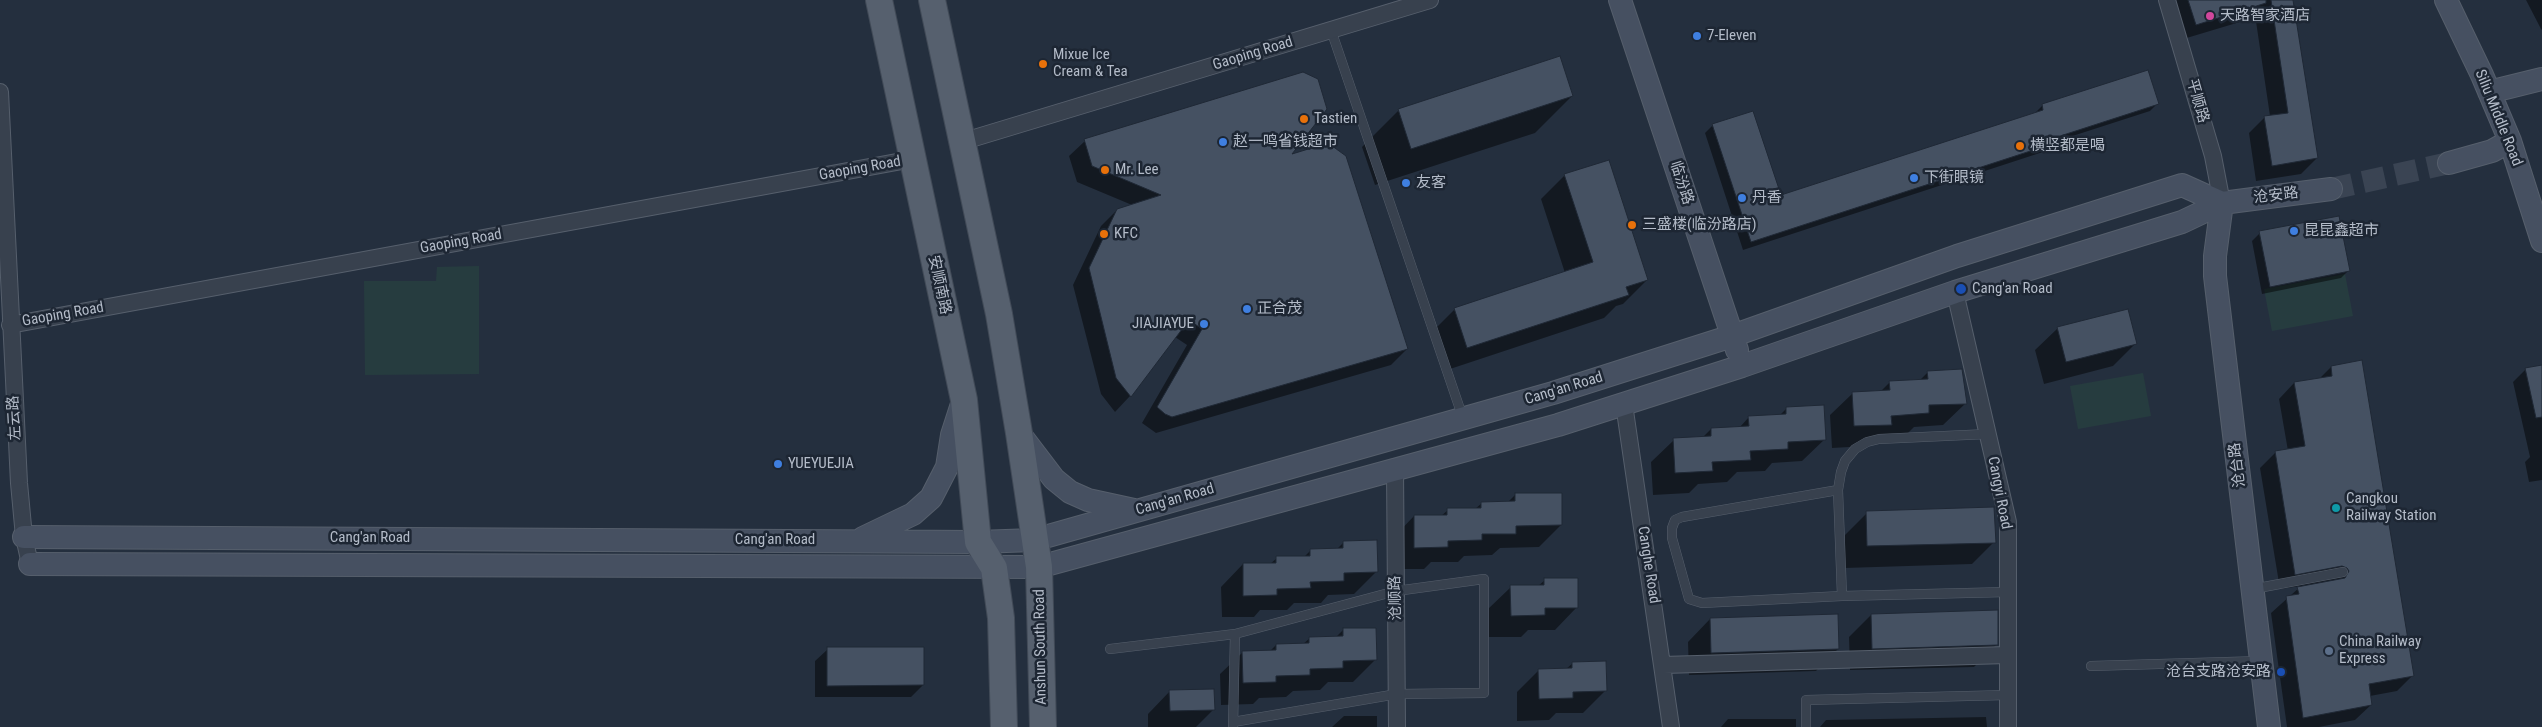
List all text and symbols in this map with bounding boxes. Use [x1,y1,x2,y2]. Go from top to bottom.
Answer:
place label: 天路智家酒店 [2220,7,2310,25]
marker: 天路智家酒店 [2204,10,2216,22]
place label: 7-Eleven [1707,27,1757,45]
marker: 7-Eleven [1691,30,1703,42]
street label: Gaoping Road [1211,33,1295,75]
place label: Mixue Ice Cream & Tea [1053,46,1128,81]
marker: Mixue Ice Cream & Tea [1037,58,1049,70]
street label: Siliu Middle Road [2470,67,2526,169]
street label: 平顺路 [2182,77,2212,125]
place label: Tastien [1314,110,1357,128]
marker: Tastien [1298,113,1310,125]
place label: 赵一鸣省钱超市 [1233,133,1338,151]
marker: 赵一鸣省钱超市 [1217,136,1229,148]
place label: 横竖都是喝 [2030,137,2105,155]
marker: 横竖都是喝 [2014,140,2026,152]
street label: Gaoping Road [818,153,902,185]
street label: 临汾路 [1665,159,1697,207]
place label: Mr. Lee [1115,161,1159,179]
marker: Mr. Lee [1099,164,1111,176]
place label: 下街眼镜 [1924,169,1984,187]
marker: 下街眼镜 [1908,172,1920,184]
place label: 友客 [1416,174,1446,192]
marker: 友客 [1400,177,1412,189]
street label: 沧安路 [2253,184,2299,208]
place label: 丹香 [1752,189,1782,207]
marker: 丹香 [1736,192,1748,204]
place label: 三盛楼(临汾路店) [1642,216,1756,234]
marker: 三盛楼(临汾路店) [1626,219,1638,231]
place label: 昆昆鑫超市 [2304,222,2379,240]
place label: KFC [1114,225,1138,243]
marker: 昆昆鑫超市 [2288,225,2300,237]
street label: Gaoping Road [419,226,503,258]
marker: KFC [1098,228,1110,240]
street label: 安顺南路 [924,254,954,316]
place label: Cang'an Road [1972,280,2053,298]
marker: Cang'an Road [1954,282,1968,296]
street label: Gaoping Road [21,299,105,331]
place label: 正合茂 [1257,300,1302,318]
marker: 正合茂 [1241,303,1253,315]
place label: JIAJIAYUE [1132,315,1194,333]
marker: JIAJIAYUE [1198,318,1210,330]
street label: Cang'an Road [1523,369,1605,409]
street label: 左云路 [5,395,25,441]
street label: 沧台路 [2226,442,2250,488]
place label: YUEYUEJIA [788,455,854,473]
street label: Cangyi Road [1983,455,2015,531]
marker: YUEYUEJIA [772,458,784,470]
street label: Cang'an Road [1134,480,1216,520]
place label: Cangkou Railway Station [2346,490,2437,525]
marker: Cangkou Railway Station [2330,502,2342,514]
street label: Canghe Road [1633,525,1663,605]
street label: Cang'an Road [330,529,410,547]
street label: Cang'an Road [735,531,815,549]
street label: 沧顺路 [1387,575,1405,621]
street label: Anshun South Road [1031,589,1051,705]
place label: China Railway Express [2339,633,2421,668]
marker: China Railway Express [2323,645,2335,657]
place label: 沧台支路沧安路 [2166,663,2271,681]
marker: 沧台支路沧安路 [2275,666,2287,678]

